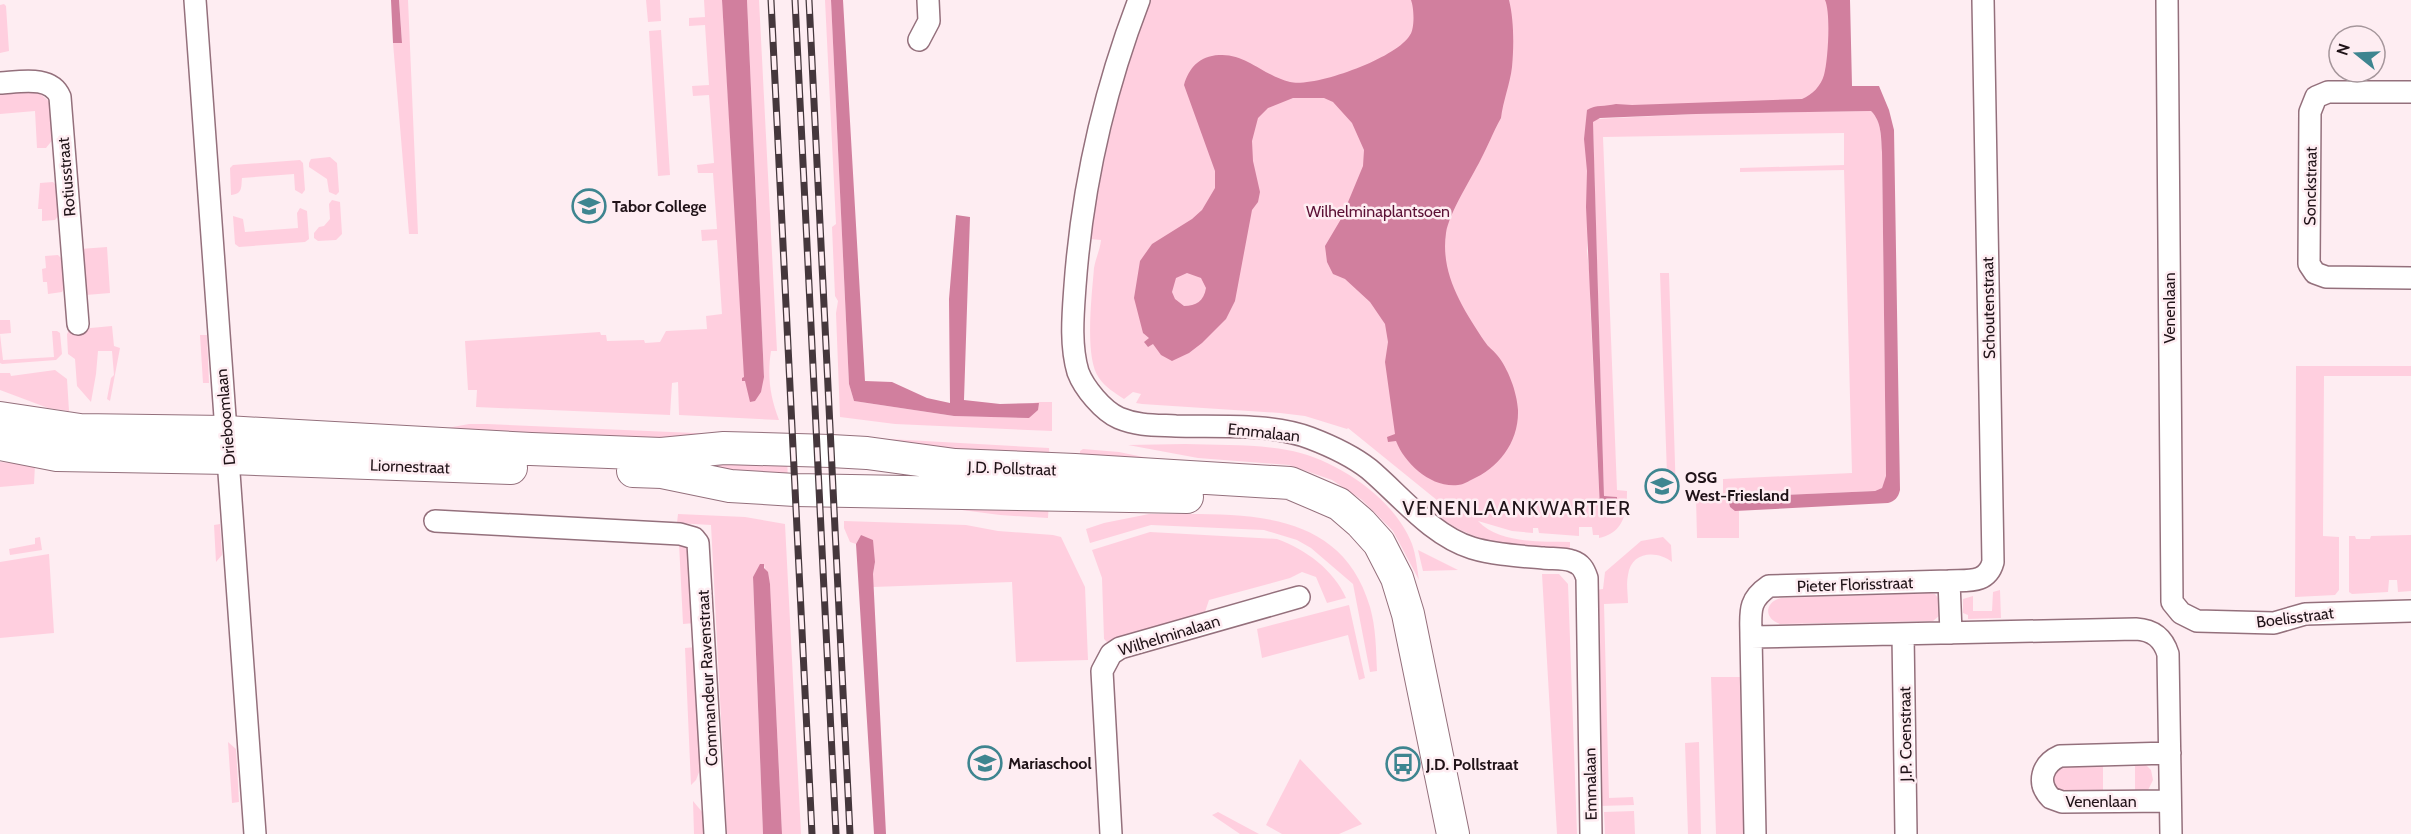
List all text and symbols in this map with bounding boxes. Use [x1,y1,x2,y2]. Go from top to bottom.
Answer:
north arrow [2327,24,2387,84]
text: N [2332,41,2354,58]
street label: Rotiusstraat [54,136,79,217]
street label: Sonckstraat [2300,146,2321,226]
school or university icon: Tabor College [571,188,607,224]
place label: Tabor College [612,197,707,216]
park label: Wilhelminaplantsoen [1306,202,1450,221]
street label: Schoutenstraat [1978,256,1999,359]
street label: Venenlaan [2160,272,2179,344]
street label: Drieboomlaan [212,368,239,466]
street label: Emmalaan [1227,419,1301,446]
street label: Liornestraat [370,456,451,477]
street label: J.D. Pollstraat [966,457,1057,480]
school or university icon: OSG West-Friesland [1644,468,1680,504]
place label: OSG West-Friesland [1685,468,1789,505]
district label: VENENLAANKWARTIER [1402,496,1632,520]
street label: Pieter Florisstraat [1797,573,1914,596]
street label: Commandeur Ravenstraat [693,589,722,767]
street label: Boelisstraat [2255,603,2335,632]
street label: Wilhelminalaan [1116,611,1222,660]
street label: J.P. Coenstraat [1895,686,1916,783]
school or university icon: Mariaschool [967,745,1003,781]
bus stop icon: J.D. Pollstraat [1385,746,1421,782]
street label: Emmalaan [1580,748,1601,820]
place label: Mariaschool [1008,754,1092,773]
place label: J.D. Pollstraat [1425,755,1519,774]
street label: Venenlaan [2065,792,2137,811]

